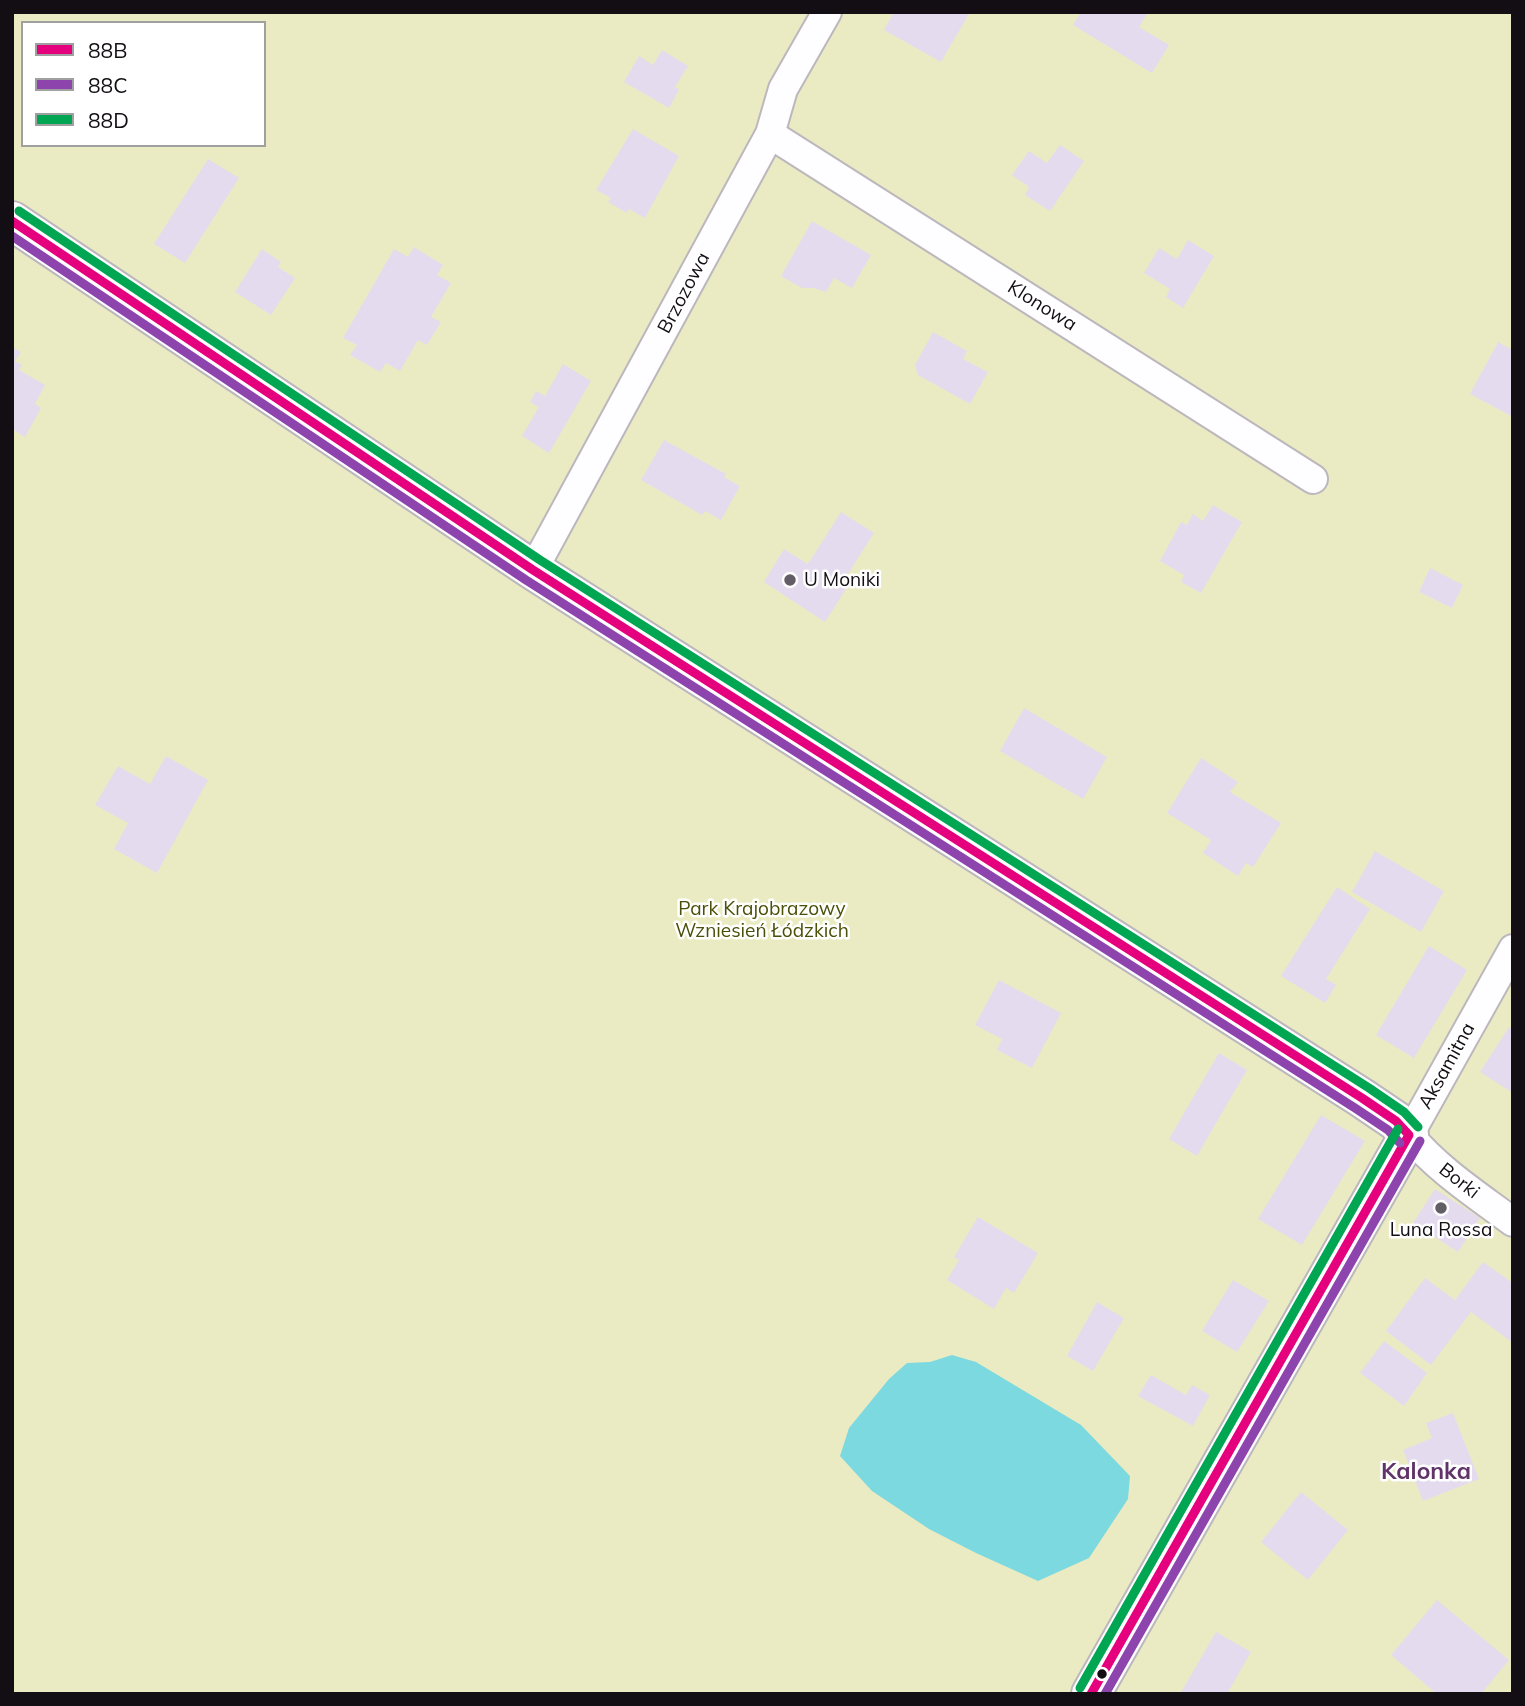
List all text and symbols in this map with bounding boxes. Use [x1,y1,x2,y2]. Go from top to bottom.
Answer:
legend [21,21,266,147]
text: 88B [88,37,127,63]
text: 88C [88,72,128,98]
text: 88D [88,107,129,133]
street label: Brzozowa [653,249,715,337]
street label: Klonowa [1003,276,1081,336]
place label: U Moniki [804,569,880,591]
marker: U Moniki [782,572,798,588]
park label: Park Krajobrazowy Wzniesień Łódzkich [675,898,849,942]
street label: Aksamitna [1414,1019,1480,1113]
street label: Borki [1434,1158,1484,1204]
marker: Luna Rossa [1433,1200,1449,1216]
place label: Luna Rossa [1390,1219,1492,1241]
district label: Kalonka [1381,1458,1471,1486]
unlabelled marker [1095,1667,1109,1681]

